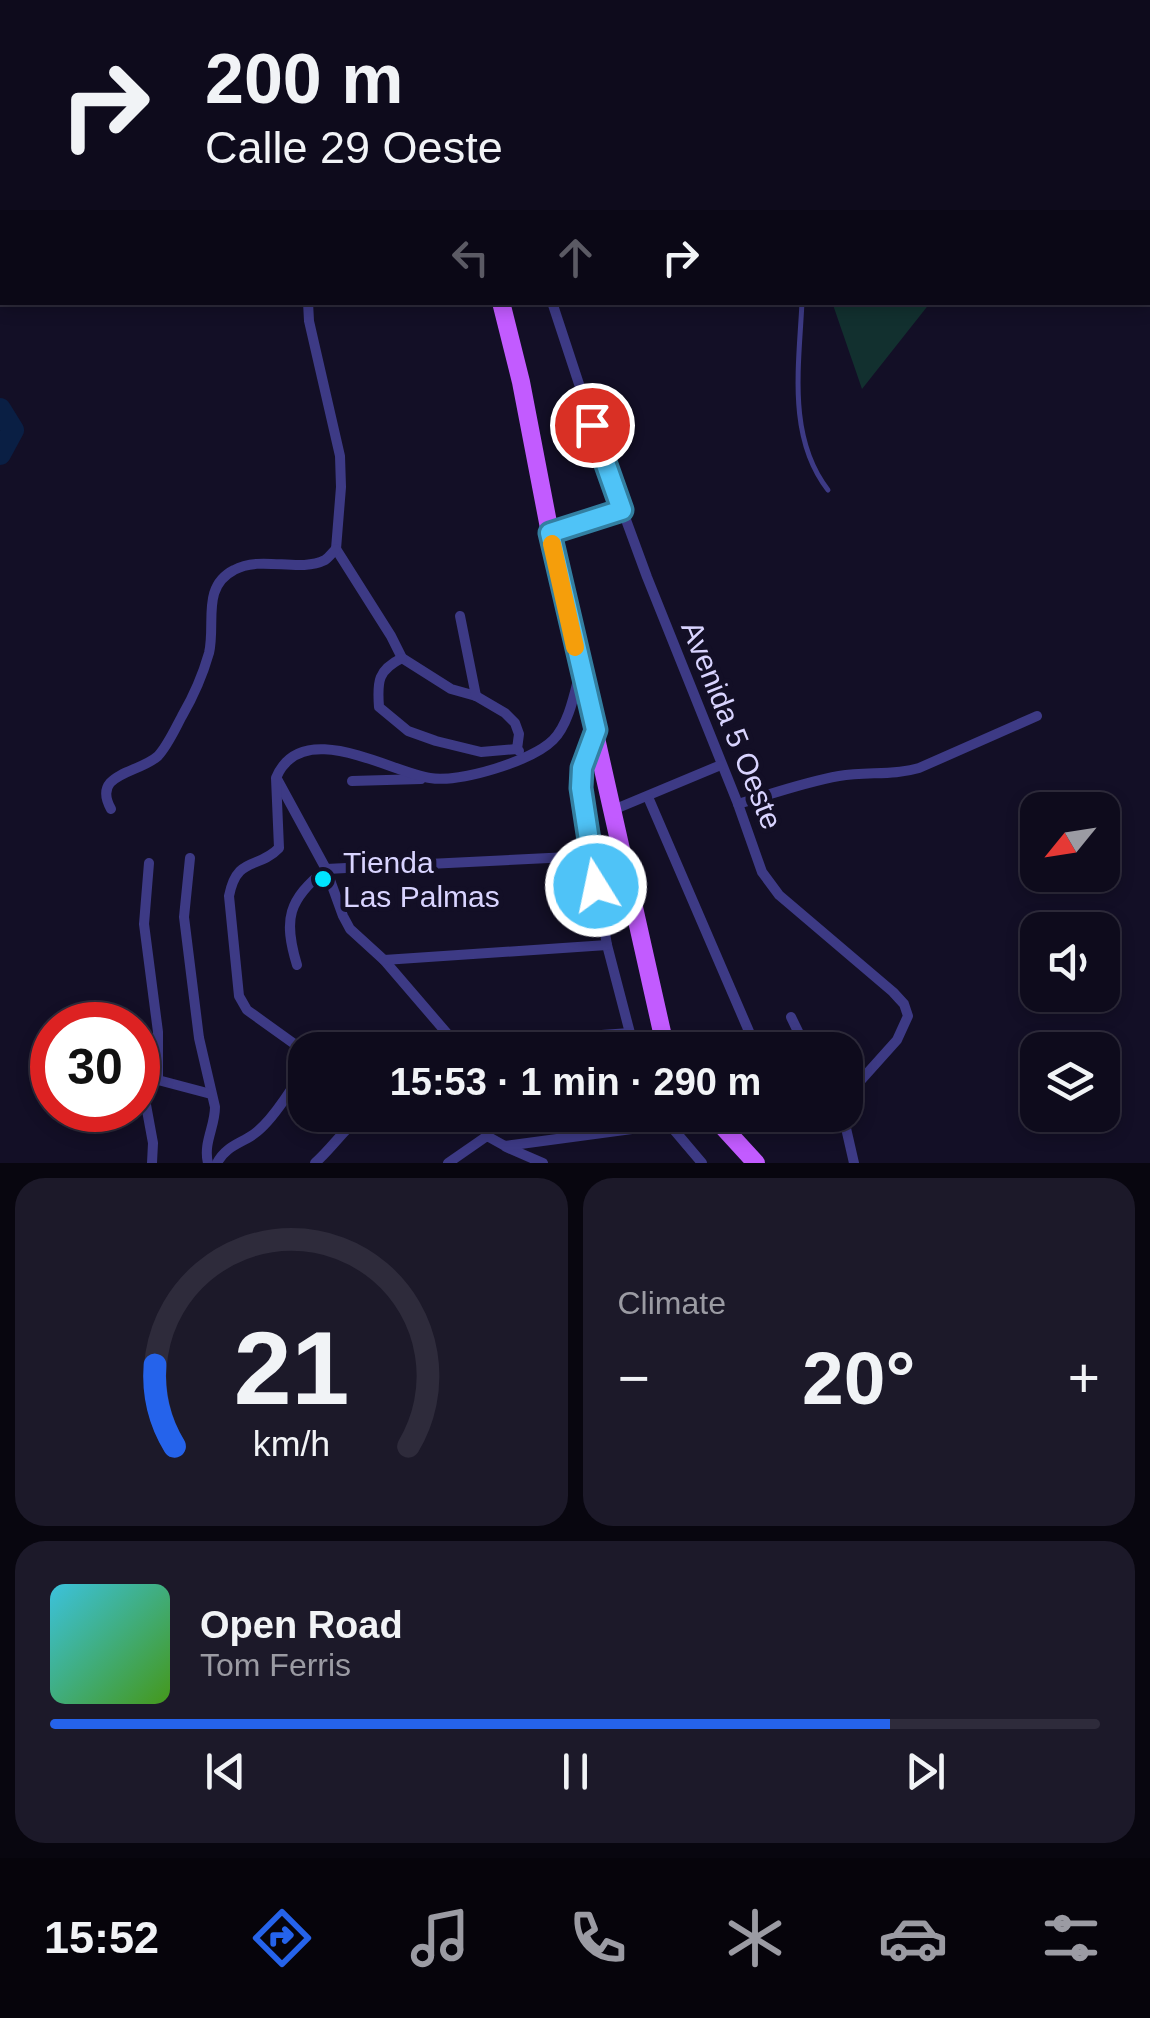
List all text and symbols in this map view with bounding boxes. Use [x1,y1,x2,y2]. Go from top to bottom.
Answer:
icon: right [40,40,170,170]
text: 200 m [205,40,403,118]
text: Calle 29 Oeste [205,122,503,173]
icon: left [443,230,498,285]
icon: ahead [548,230,603,285]
icon: right [653,230,708,285]
pin [550,383,635,468]
icon: arrive [565,398,620,453]
street label: Avenida 5 Oeste [675,616,789,834]
north arrow [1020,792,1120,892]
map controls [1020,792,1120,1132]
position arrow [544,834,648,938]
place label: Tienda Las Palmas [343,846,500,913]
marker: Tienda Las Palmas [312,868,334,890]
button: sound [1020,912,1120,1012]
speed limit sign: 30 [30,1002,160,1132]
button: layers [1020,1032,1120,1132]
text: 15:53 · 1 min · 290 m [390,1061,761,1103]
text: Climate [618,1285,726,1321]
text: 21 [233,1310,349,1426]
text: 20° [802,1336,915,1420]
text: − [618,1347,650,1409]
text: + [1068,1347,1100,1409]
text: km/h [253,1424,330,1464]
text: Open Road [200,1604,403,1646]
text: Tom Ferris [200,1647,351,1683]
icon: previous [198,1744,253,1799]
icon: pause [548,1744,603,1799]
icon: next [898,1744,953,1799]
icon: directions [247,1903,317,1973]
icon: music [405,1903,475,1973]
icon: phone [563,1903,633,1973]
icon: climate [720,1903,790,1973]
icon: car [878,1903,948,1973]
icon: filters [1036,1903,1106,1973]
text: 15:52 [44,1912,159,1963]

